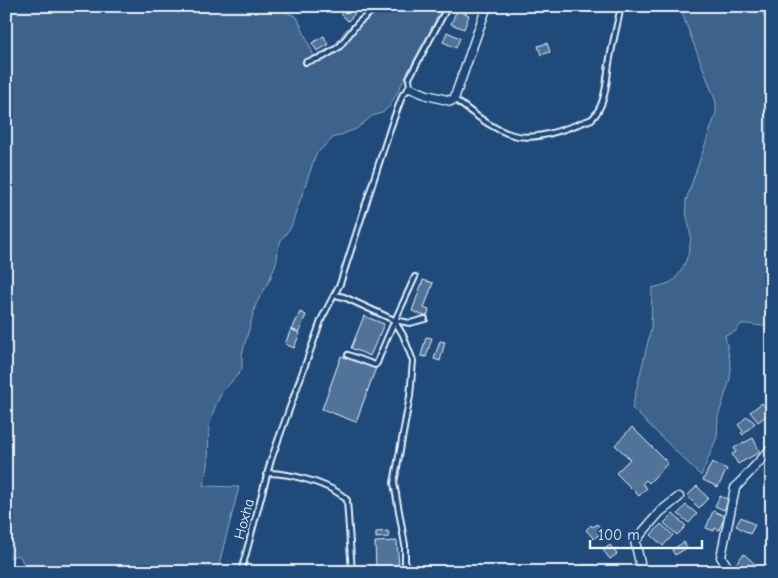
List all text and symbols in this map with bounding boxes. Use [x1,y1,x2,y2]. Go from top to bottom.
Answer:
street label: Hoxha [230,497,258,541]
scale bar [590,518,703,550]
text: 100 m [598,526,640,544]

